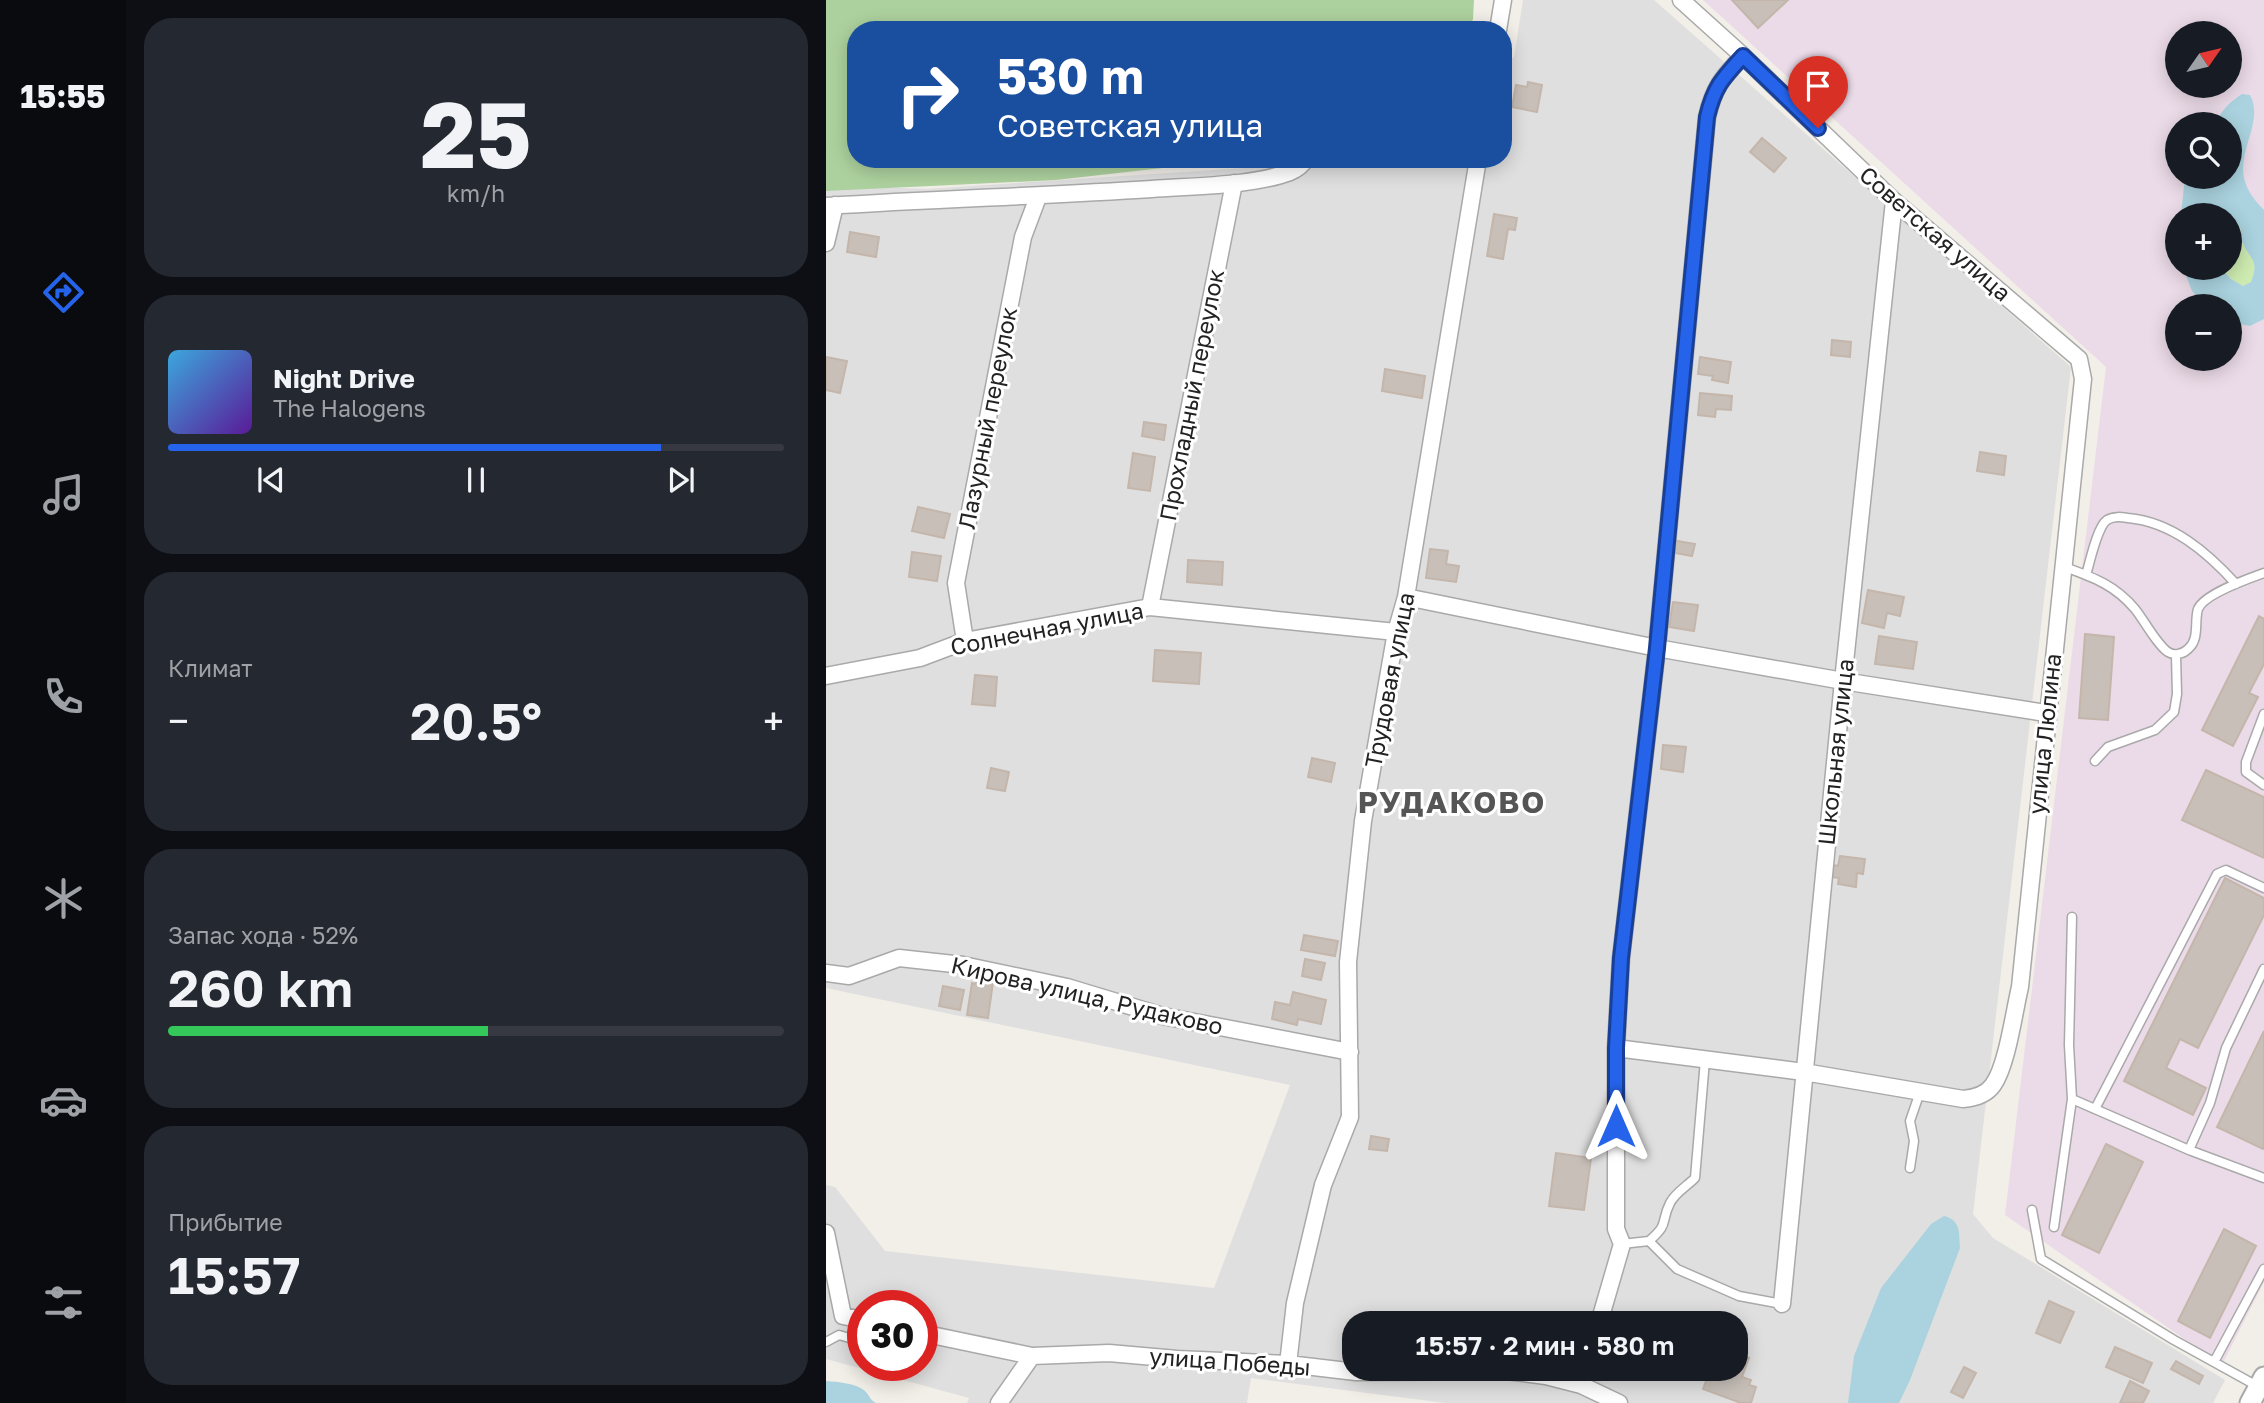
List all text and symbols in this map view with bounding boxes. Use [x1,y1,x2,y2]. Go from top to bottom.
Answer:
north arrow [2165,21,2242,98]
map controls [2165,21,2242,371]
text: 530 m [997,46,1144,105]
icon: right [882,49,973,140]
pin [1788,56,1848,128]
icon: arrive [1799,67,1837,105]
text: 15:55 [20,77,106,115]
text: 25 [420,79,532,188]
text: Советская улица [997,106,1263,144]
button: search [2165,112,2242,189]
street label: Советская улица [1854,160,2017,307]
text: km/h [447,179,505,207]
button: + [2165,203,2242,280]
street label: Прохладный переулок [1153,267,1229,523]
icon: directions [39,268,88,317]
button: − [2165,294,2242,371]
street label: Лазурный переулок [952,304,1022,531]
text: Night Drive [273,363,415,394]
text: The Halogens [273,394,426,422]
icon: previous [252,461,290,499]
icon: pause [457,461,495,499]
icon: next [662,461,700,499]
icon: music [39,470,88,519]
street label: Трудовая улица [1358,590,1420,770]
street label: Солнечная улица [948,596,1146,660]
street label: улица Люлина [2022,652,2066,816]
text: Климат [168,654,253,682]
street label: Школьная улица [1811,657,1859,847]
icon: phone [39,672,88,721]
text: 20.5° [410,689,542,751]
text: − [168,698,189,743]
text: + [763,698,784,743]
district label: РУДАКОВО [1358,784,1546,820]
icon: climate [39,874,88,923]
text: Запас хода · 52% [168,921,358,949]
street label: Кирова улица, Рудаково [949,950,1226,1040]
text: 260 km [168,956,353,1018]
icon: car [39,1076,88,1125]
position arrow [1579,1089,1653,1163]
text: Прибытие [168,1208,283,1236]
text: 15:57 [168,1243,301,1305]
icon: filters [39,1278,88,1327]
speed limit sign: 30 [847,1290,938,1381]
text: 15:57 · 2 мин · 580 m [1416,1330,1674,1361]
street label: улица Победы [1148,1341,1312,1381]

